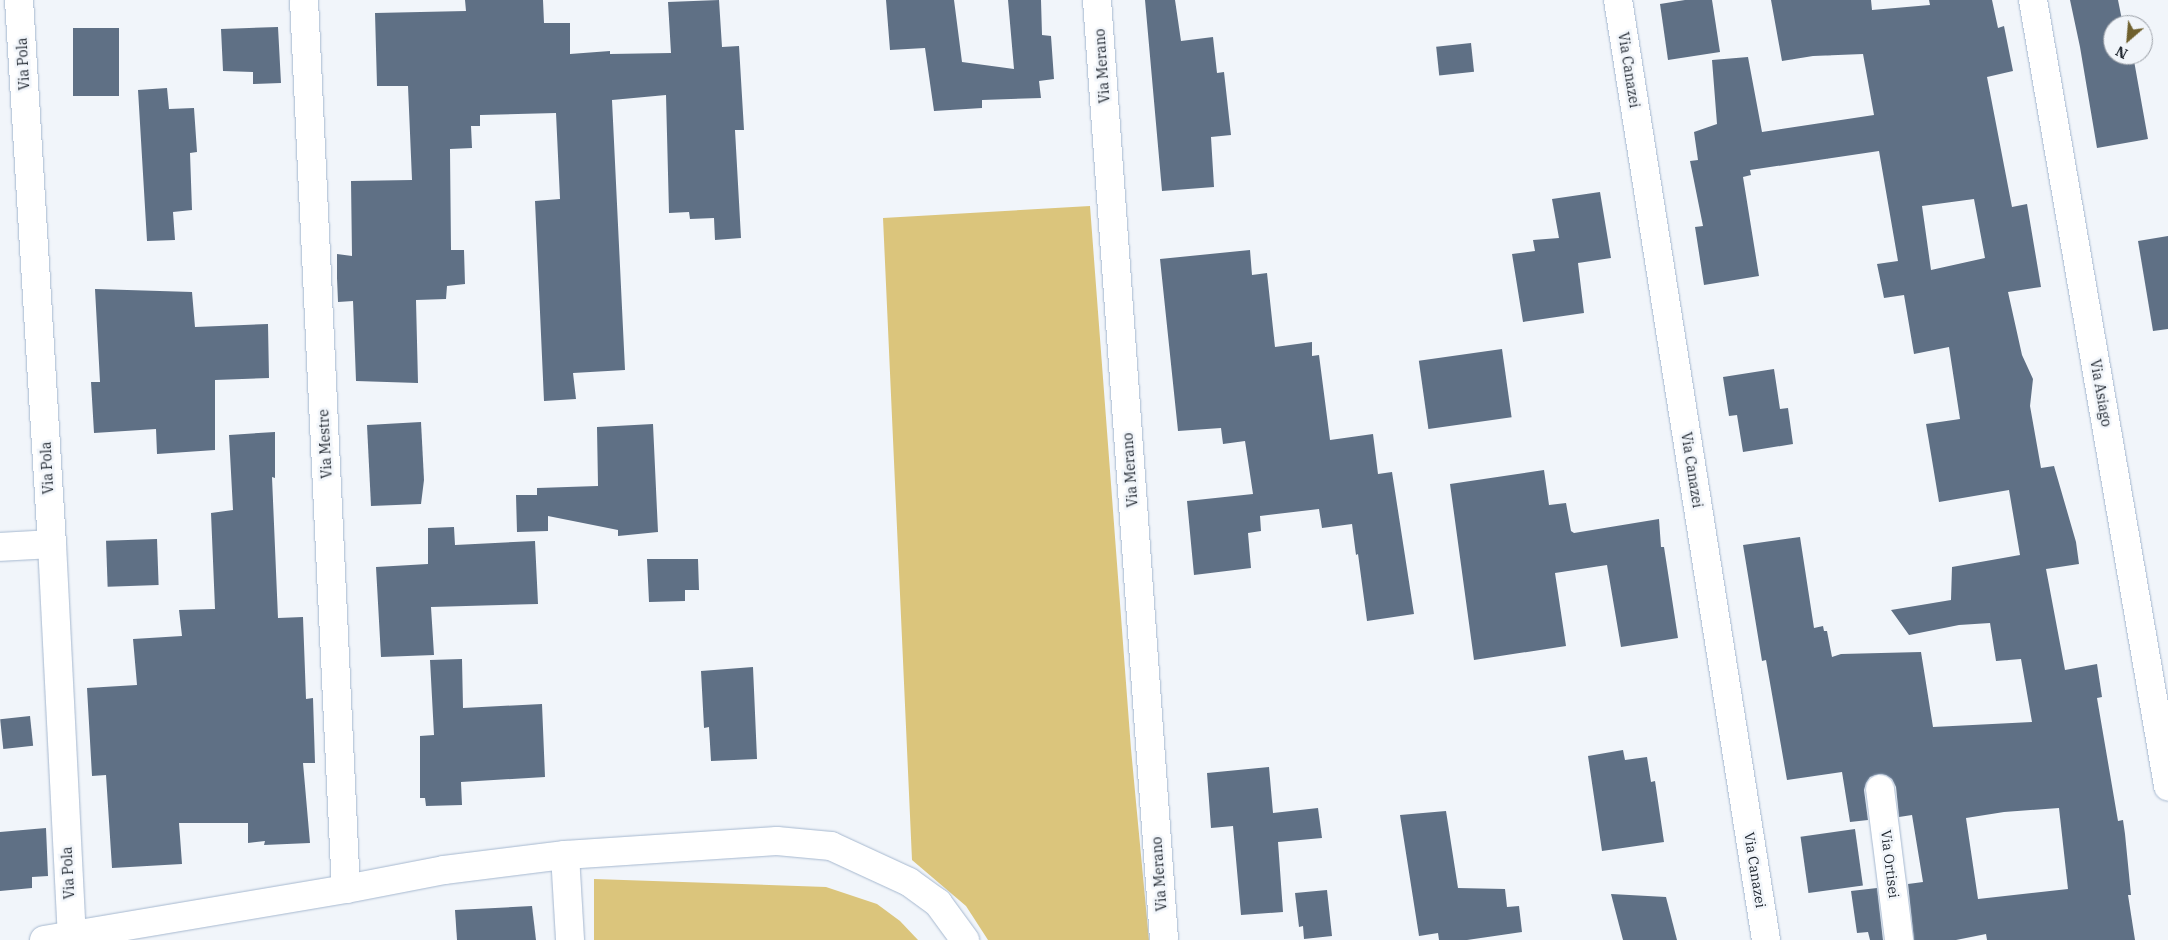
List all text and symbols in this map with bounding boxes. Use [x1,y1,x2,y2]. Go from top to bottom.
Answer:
north arrow [2103,15,2153,65]
street label: Via Merano [1091,28,1113,104]
street label: Via Canazei [1615,31,1643,109]
street label: Via Pola [13,37,33,91]
text: N [2113,42,2131,63]
street label: Via Asiago [2087,358,2115,428]
street label: Via Mestre [315,409,335,479]
street label: Via Canazei [1678,431,1706,509]
street label: Via Merano [1119,432,1141,508]
street label: Via Pola [37,441,57,495]
street label: Via Ortisei [1877,829,1903,899]
street label: Via Canazei [1741,831,1769,909]
street label: Via Merano [1148,836,1170,912]
street label: Via Pola [58,846,78,900]

